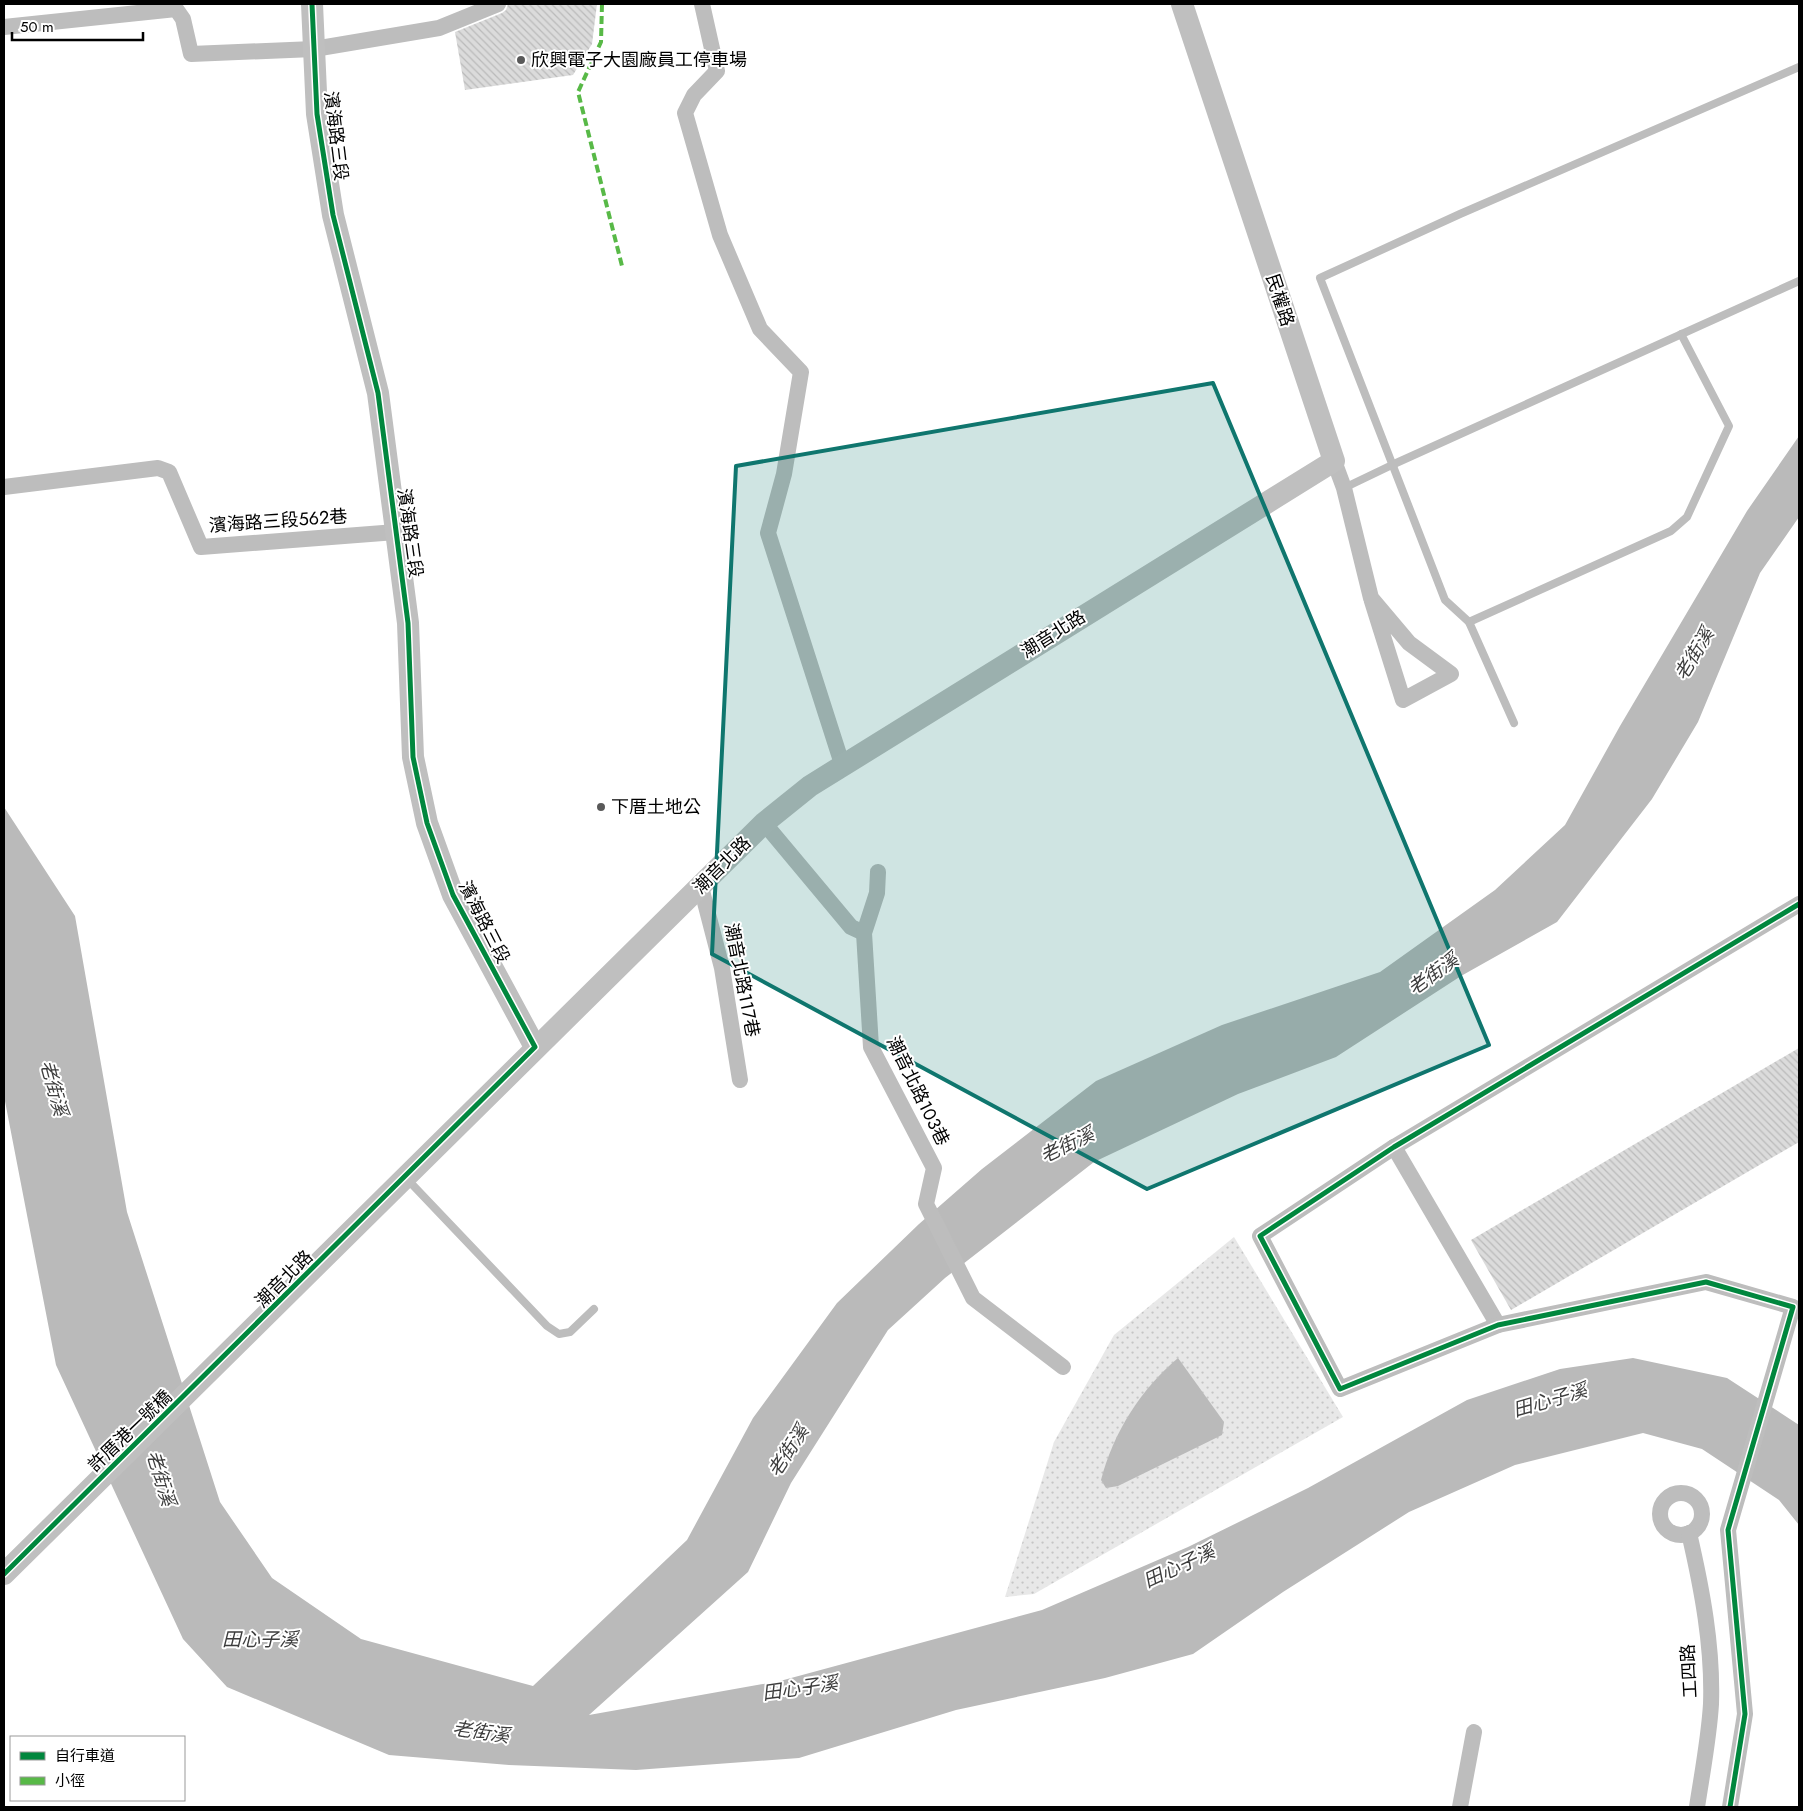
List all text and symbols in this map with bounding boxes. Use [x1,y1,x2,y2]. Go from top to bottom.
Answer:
scale bar [12,10,144,42]
text: 50 m [20,16,54,38]
place label: 欣興電子大園廠員工停車場 [531,47,747,73]
marker: 欣興電子大園廠員工停車場 [515,54,527,66]
street label: 濱海路三段 [318,90,354,182]
street label: 民權路 [1259,270,1301,330]
street label: 濱海路三段 [391,487,429,579]
street label: 濱海路三段562巷 [208,503,348,539]
street label: 潮音北路 [1016,604,1090,664]
water label: 老街溪 [1668,620,1722,685]
place label: 下厝土地公 [611,794,701,820]
marker: 下厝土地公 [595,801,607,813]
street label: 潮音北路 [687,830,757,900]
street label: 濱海路三段 [452,876,516,968]
street label: 潮音北路117巷 [718,921,766,1039]
water label: 老街溪 [1402,945,1466,1002]
street label: 潮音北路103巷 [880,1032,956,1150]
water label: 老街溪 [34,1057,75,1122]
water label: 老街溪 [1035,1119,1101,1170]
street label: 潮音北路 [249,1244,319,1314]
water label: 田心子溪 [1510,1376,1593,1423]
street label: 許厝港一號橋 [82,1384,178,1478]
water label: 老街溪 [761,1417,816,1482]
water label: 老街溪 [140,1447,183,1512]
water label: 田心子溪 [1139,1536,1222,1594]
water label: 田心子溪 [222,1626,301,1653]
street label: 工四路 [1675,1643,1703,1699]
water label: 田心子溪 [760,1669,842,1707]
water label: 老街溪 [451,1715,514,1750]
legend [10,1736,185,1801]
text: 自行車道 [55,1745,115,1767]
text: 小徑 [55,1770,85,1792]

